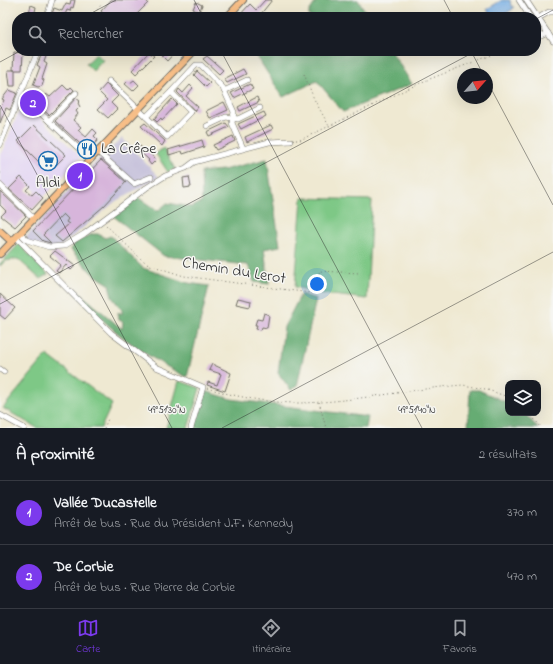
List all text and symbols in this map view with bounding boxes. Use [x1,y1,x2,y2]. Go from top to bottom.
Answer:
search box [12,12,541,56]
icon: search [26,23,48,45]
text: Rechercher [58,23,123,45]
north arrow [457,68,493,104]
pin: 2 [20,88,46,118]
place label: La Crêpe [101,137,157,161]
restaurant icon: La Crêpe [76,138,98,160]
supermarket icon: Aldi [37,150,59,172]
pin: 1 [67,161,93,191]
place label: Aldi [36,171,60,195]
street label: Chemin du Lerot [180,251,288,291]
your location [307,274,327,294]
map controls [505,380,541,416]
button: layers [505,380,541,416]
text: 49°51'30"N [148,403,186,418]
text: 49°51'40"N [398,403,436,418]
text: À proximité [16,442,94,467]
text: 2 résultats [479,445,537,464]
text: Vallée Ducastelle [54,492,157,514]
text: 1 [27,503,31,522]
text: 370 m [507,503,537,522]
text: Arrêt de bus · Rue du Président J.F. Kennedy [54,514,293,533]
text: De Corbie [54,556,114,578]
text: 2 [26,567,32,586]
text: 470 m [507,567,537,586]
text: Arrêt de bus · Rue Pierre de Corbie [54,578,235,597]
tab: Carte [76,617,100,657]
tab: Itinéraire [252,617,291,657]
tab: Favoris [443,617,477,657]

